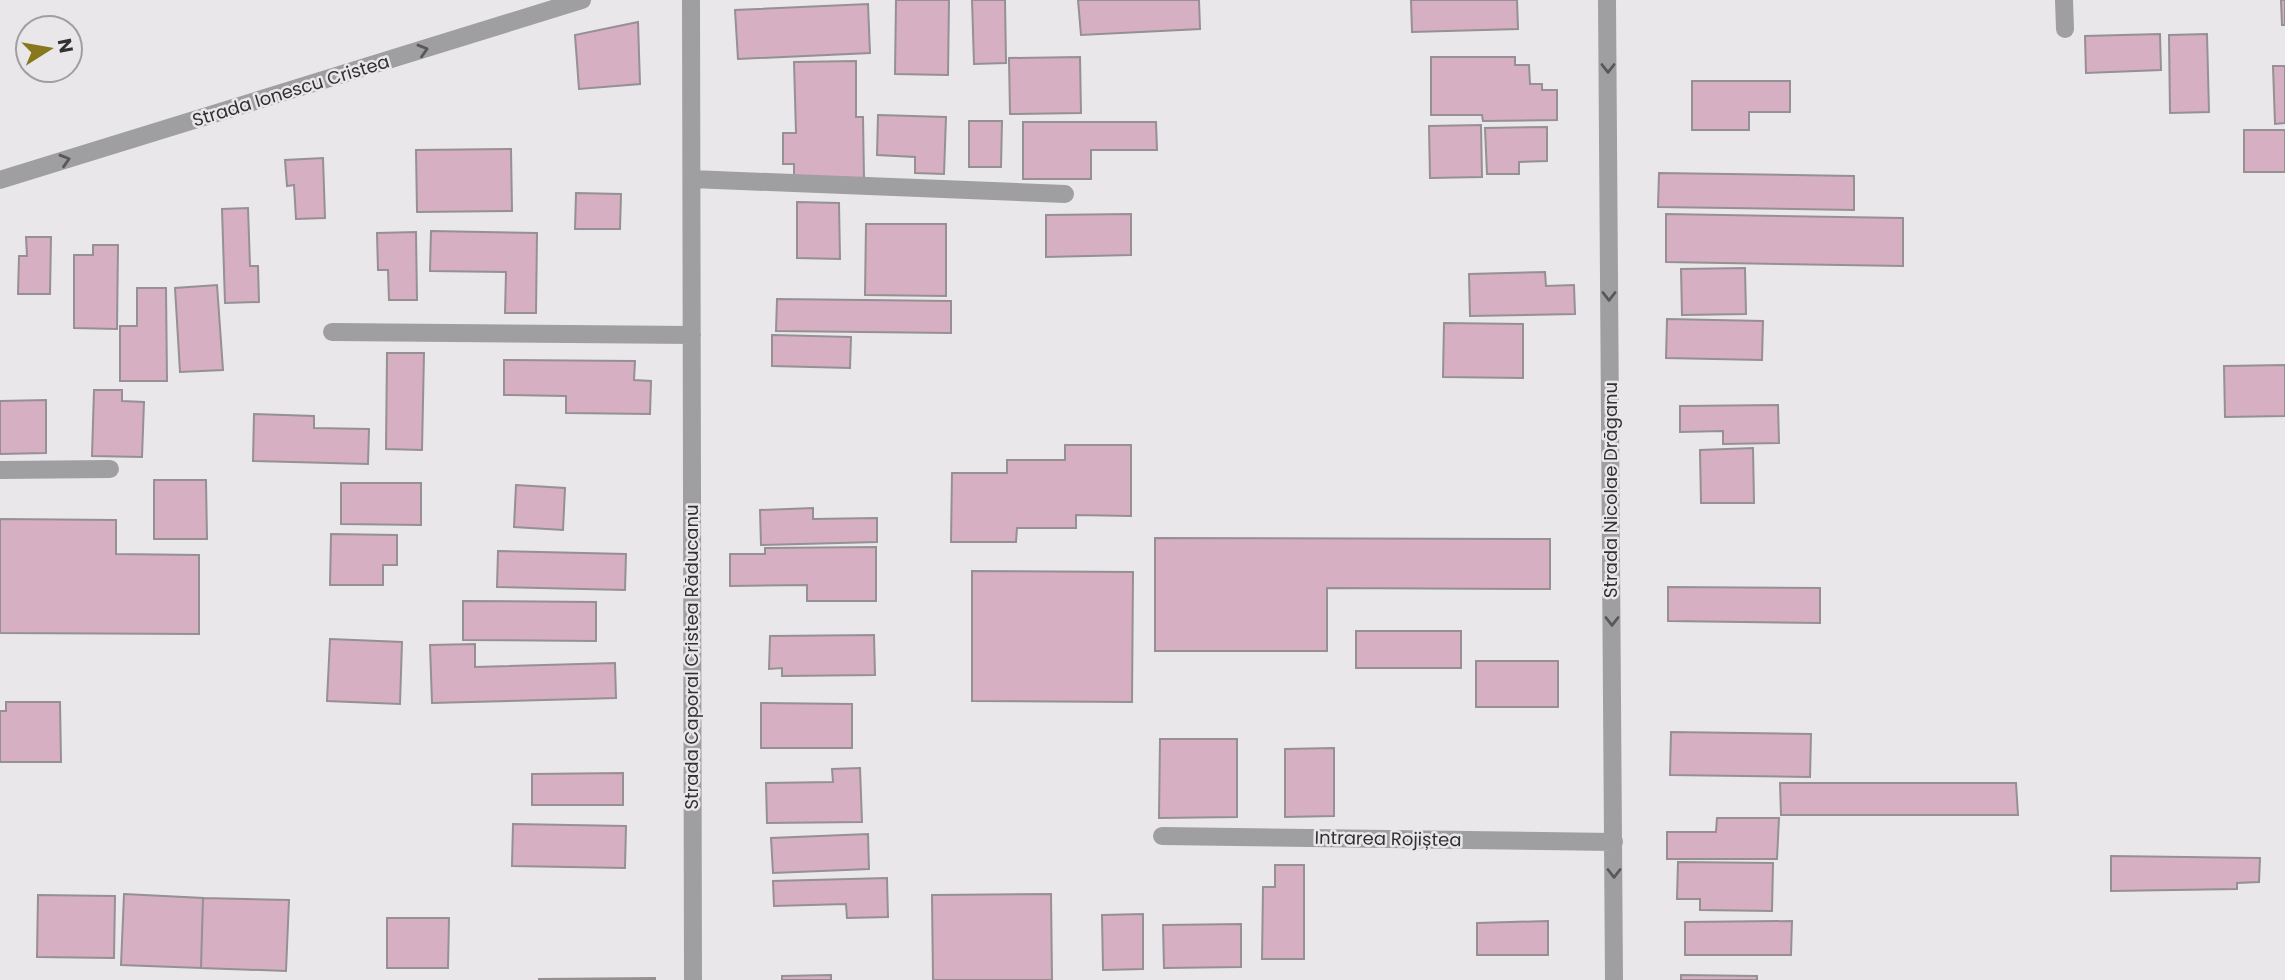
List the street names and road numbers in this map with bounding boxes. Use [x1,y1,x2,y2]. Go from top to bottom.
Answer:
street label: Strada Ionescu Cristea [189,49,392,132]
street label: Strada Nicolae Drăganu [1598,382,1623,598]
street label: Strada Caporal Cristea Răducanu [679,504,704,810]
street label: Intrarea Rojiștea [1314,825,1462,852]

